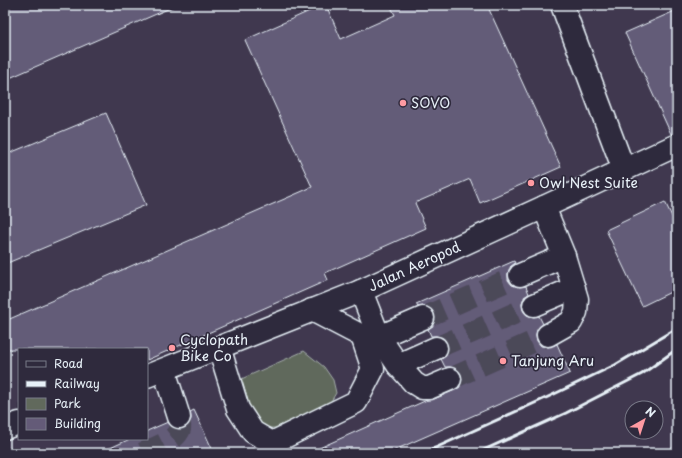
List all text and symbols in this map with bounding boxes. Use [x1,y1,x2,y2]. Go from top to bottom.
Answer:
place label: SOVO [411,92,450,113]
marker: SOVO [398,98,408,108]
place label: Owl Nest Suite [539,172,638,193]
marker: Owl Nest Suite [526,178,536,188]
street label: Jalan Aeropod [365,236,464,296]
place label: Cyclopath Bike Co [180,329,248,366]
marker: Cyclopath Bike Co [167,343,177,353]
legend [18,348,148,440]
place label: Tanjung Aru [511,350,594,371]
text: Road [54,354,83,372]
marker: Tanjung Aru [498,356,508,366]
text: Railway [54,374,100,392]
text: Park [54,394,81,412]
north arrow [624,400,664,440]
text: N [642,402,660,421]
text: Building [54,414,101,432]

